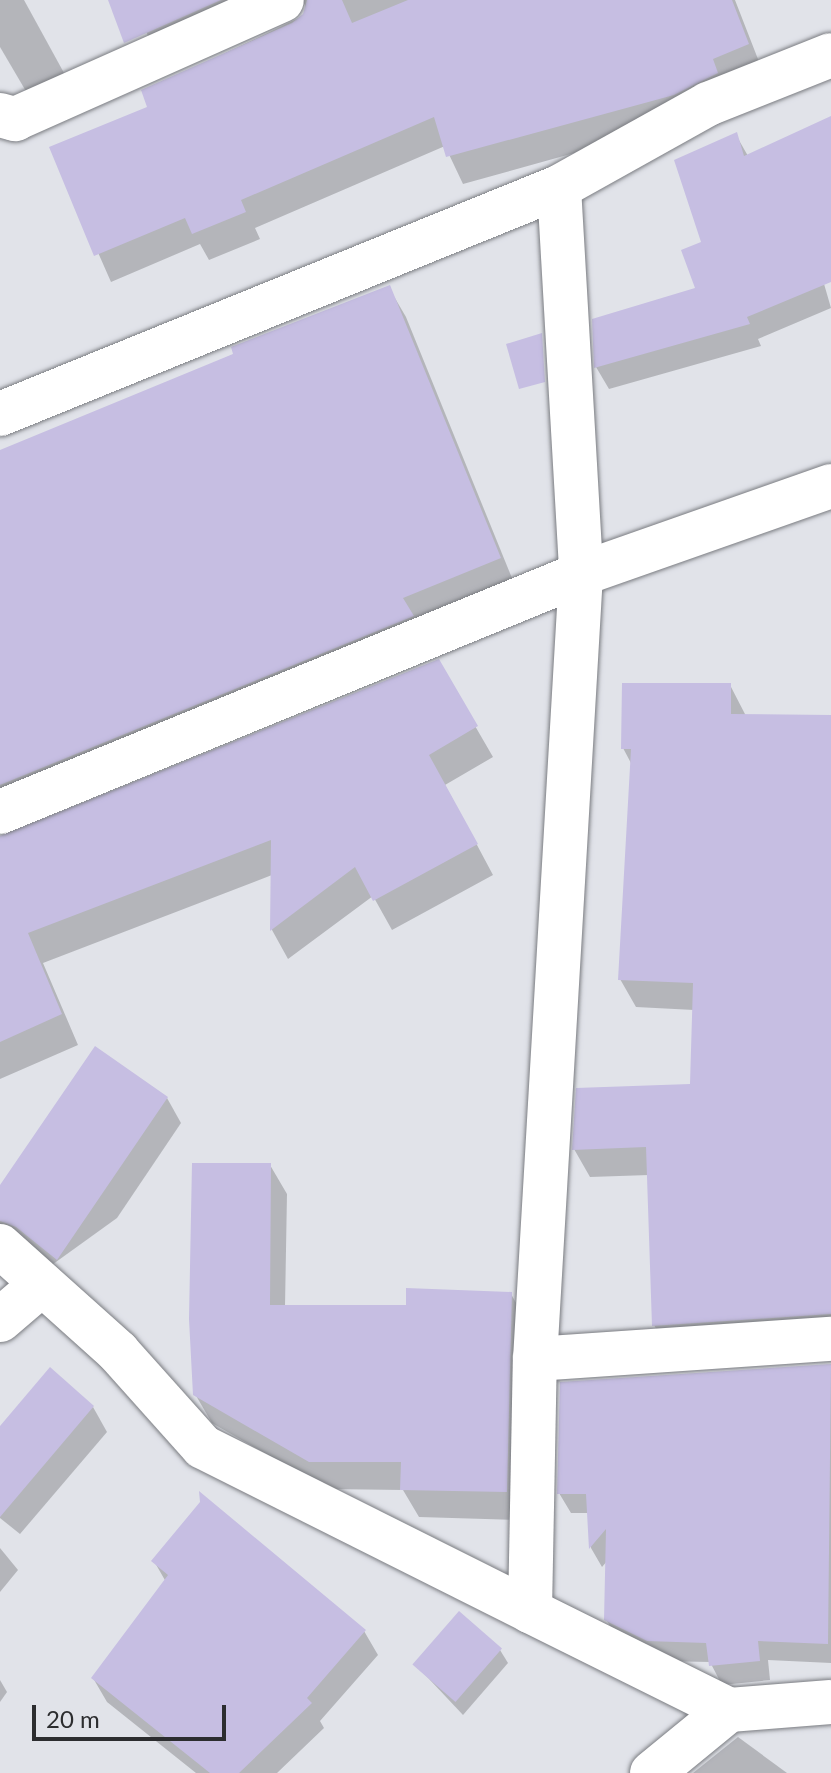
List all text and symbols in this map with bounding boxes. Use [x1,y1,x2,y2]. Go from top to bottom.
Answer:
scale bar [36,1689,230,1739]
text: 20 m [46,1704,100,1733]

